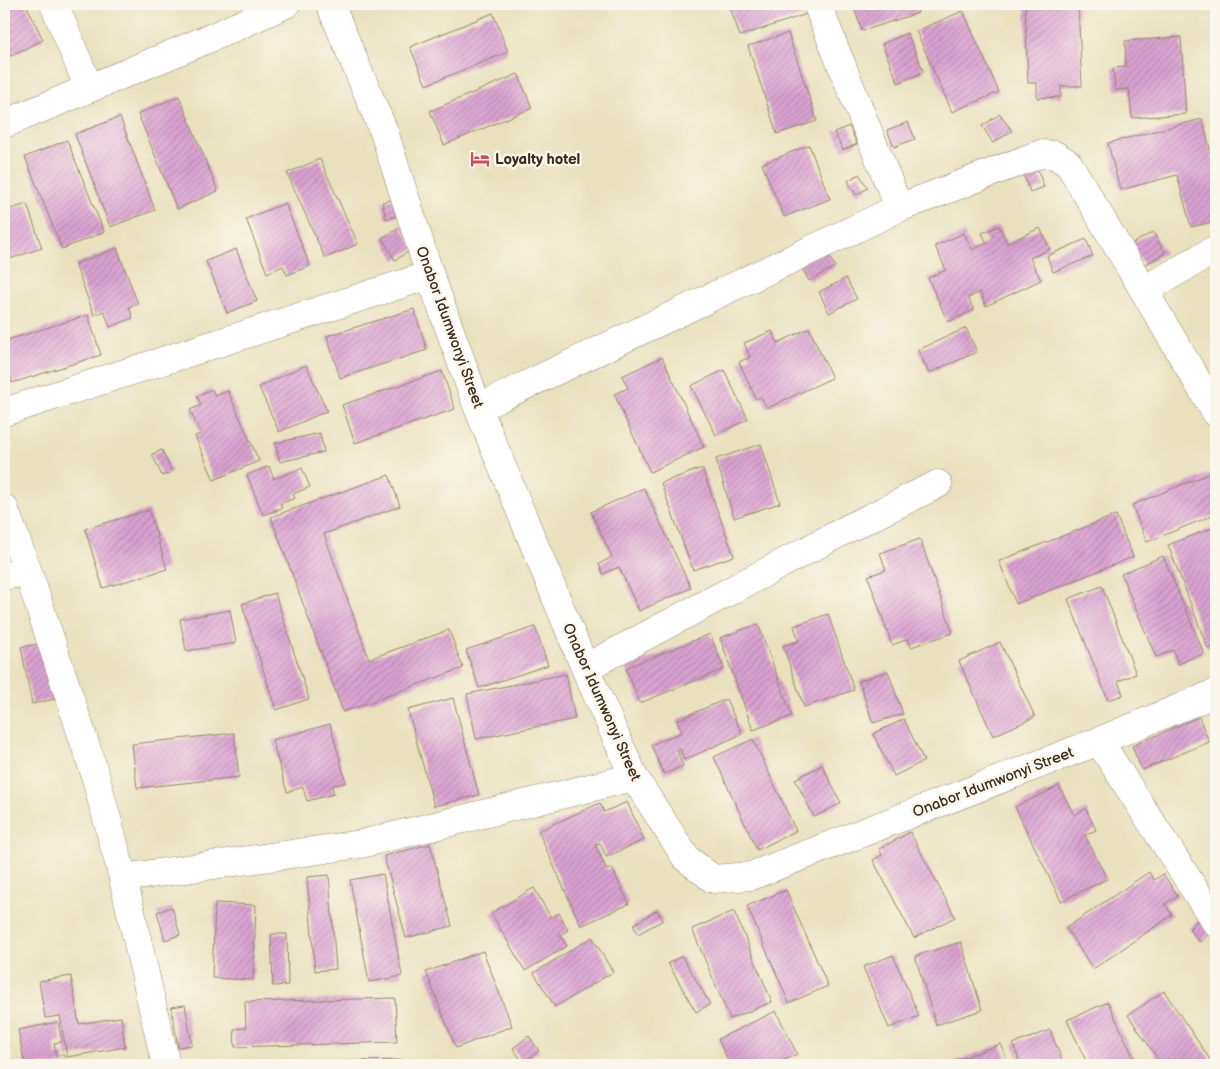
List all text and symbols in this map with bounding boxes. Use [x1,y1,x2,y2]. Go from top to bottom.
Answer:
hotel icon: Loyalty hotel [469,148,491,170]
place label: Loyalty hotel [495,150,580,169]
street label: Onabor Idumwonyi Street [411,244,488,411]
street label: Onabor Idumwonyi Street [558,620,645,784]
street label: Onabor Idumwonyi Street [910,743,1077,822]

